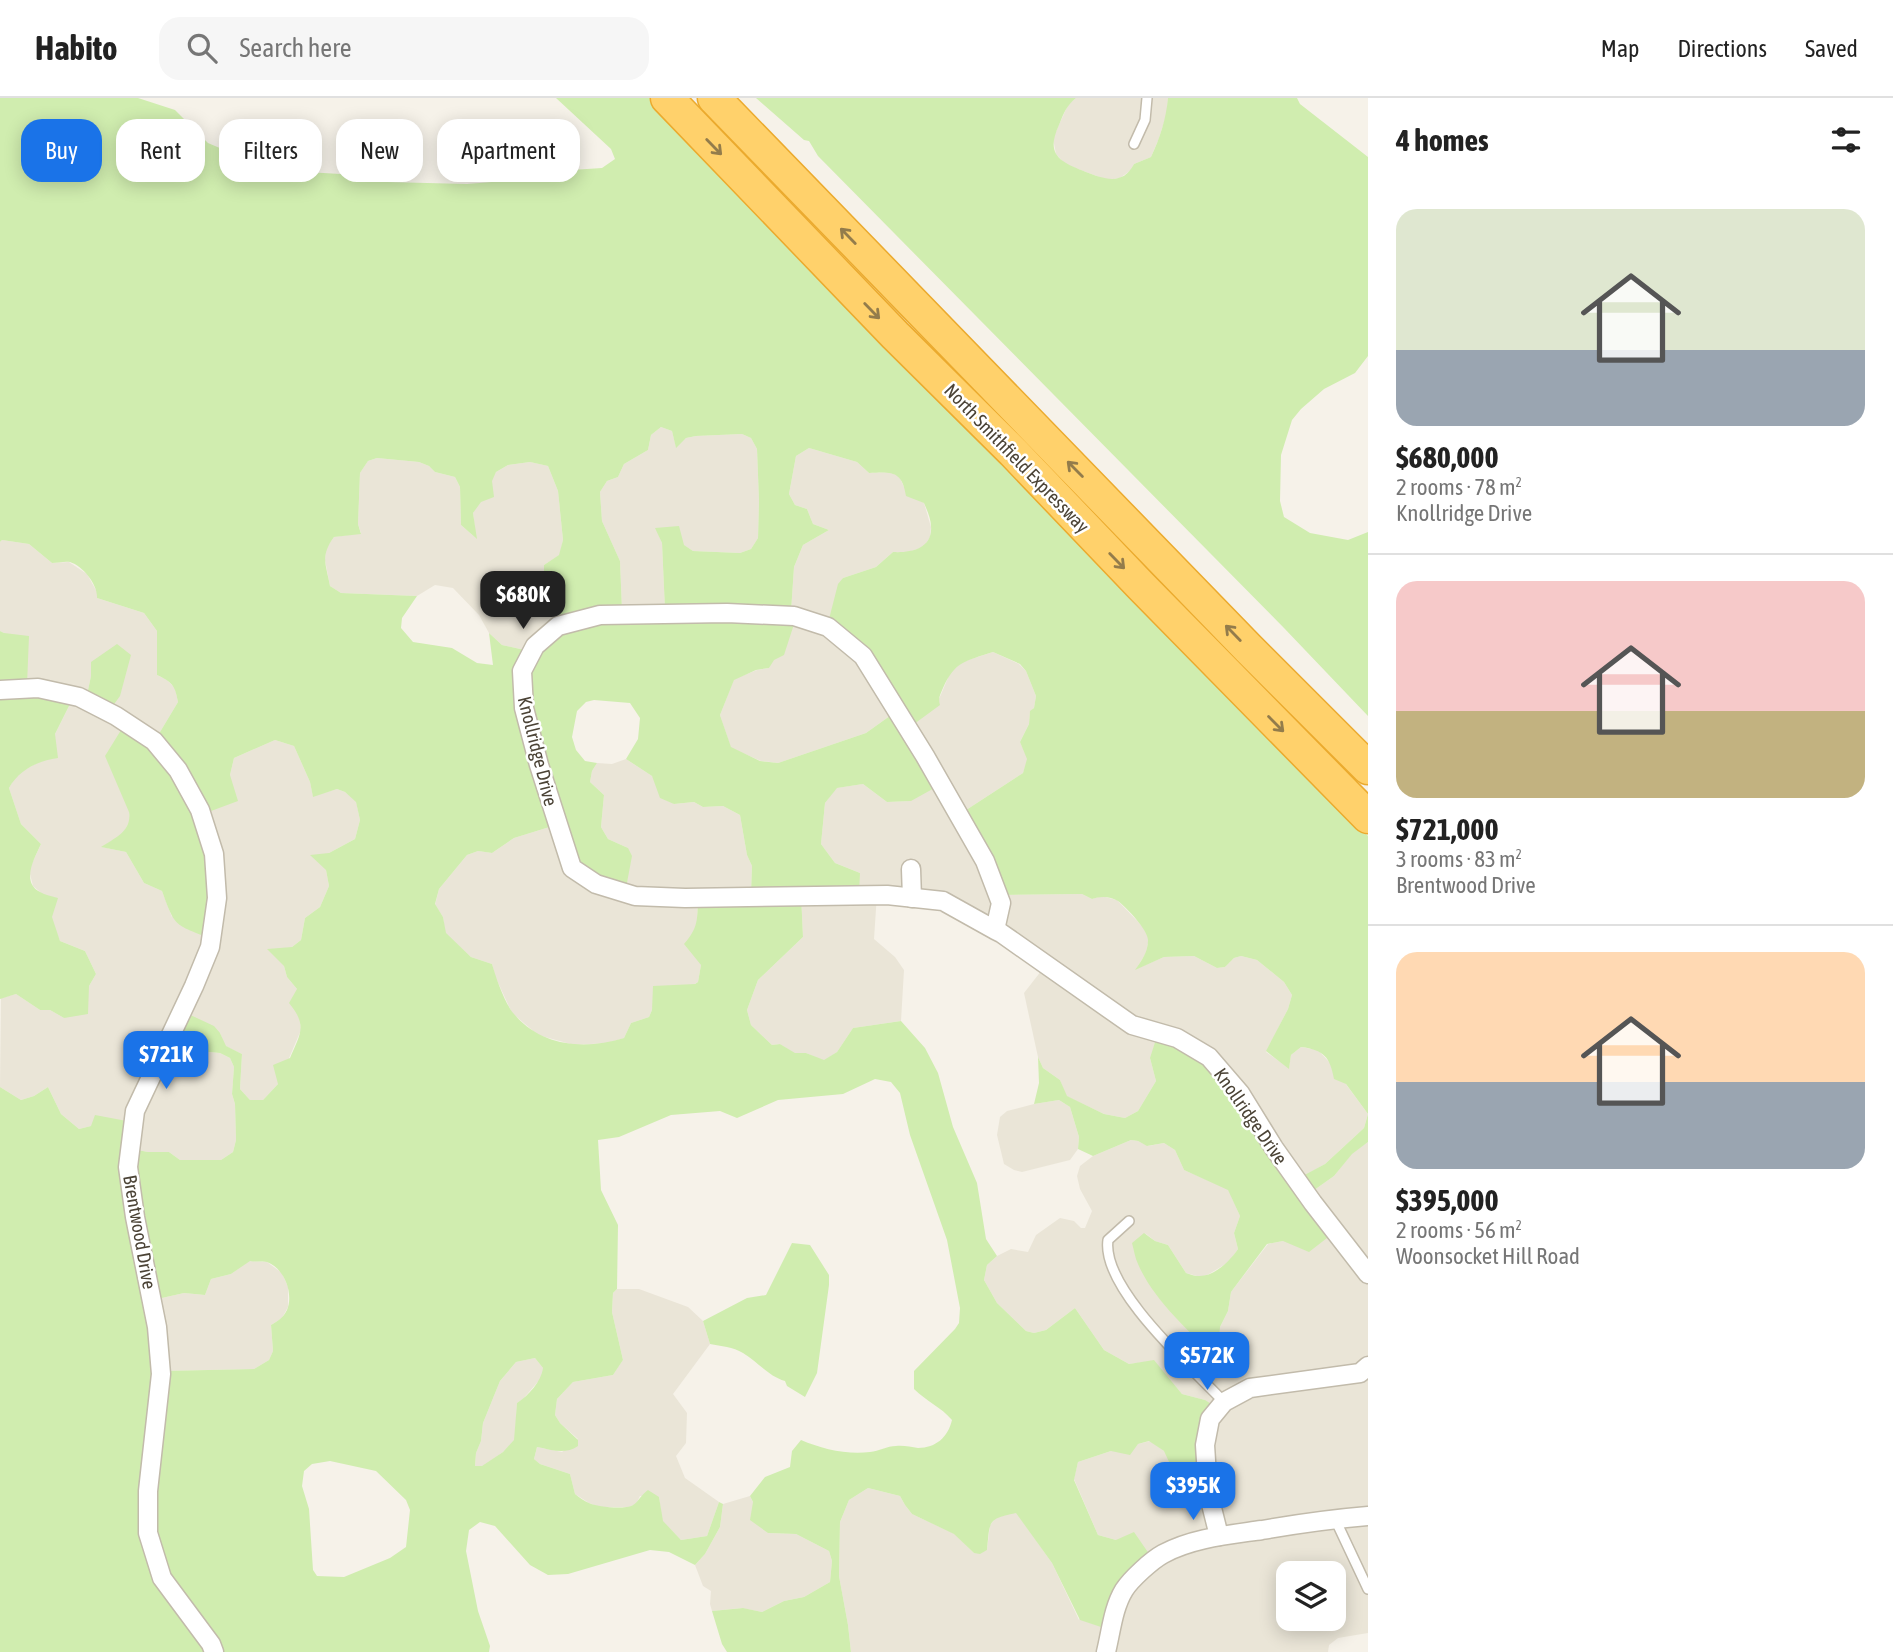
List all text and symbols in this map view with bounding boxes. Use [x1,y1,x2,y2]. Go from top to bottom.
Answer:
search box [159,17,649,80]
text: Habito [35,29,117,67]
icon: search [183,29,221,67]
text: Search here [239,33,352,63]
text: Map [1601,35,1639,62]
text: Directions [1677,35,1767,62]
text: Saved [1805,35,1858,62]
chip: Buy [21,119,102,182]
chip: Rent [116,119,205,182]
chip: Filters [219,119,322,182]
chip: New [336,119,423,182]
chip: Apartment [437,119,580,182]
icon: filters [1827,121,1865,159]
text: 4 homes [1396,123,1489,157]
one-way arrow [706,138,723,155]
one-way arrow [840,227,857,244]
icon: home [1568,255,1694,381]
one-way arrow [864,302,881,319]
street label: North Smithfield Expressway [940,379,1094,537]
text: $680,000 [1396,440,1499,474]
one-way arrow [1067,461,1084,478]
text: 2 rooms · 78 m² [1396,474,1522,500]
text: Knollridge Drive [1396,500,1532,526]
one-way arrow [1108,552,1125,569]
pin: $680K [474,572,572,631]
text: $680K [496,581,550,607]
one-way arrow [1225,625,1242,642]
icon: home [1568,627,1694,753]
street label: Knollridge Drive [514,694,562,808]
one-way arrow [1267,715,1284,732]
text: $721,000 [1396,812,1499,846]
text: 3 rooms · 83 m² [1396,846,1522,872]
text: Brentwood Drive [1396,872,1536,898]
icon: home [1568,998,1694,1124]
pin: $721K [117,1032,215,1091]
text: $721K [139,1041,193,1067]
street label: Knollridge Drive [1210,1064,1292,1168]
street label: Brentwood Drive [119,1173,161,1291]
text: $395,000 [1396,1183,1499,1217]
text: 2 rooms · 56 m² [1396,1217,1522,1243]
text: Woonsocket Hill Road [1396,1243,1580,1269]
pin: $572K [1158,1332,1256,1392]
text: $572K [1180,1342,1234,1368]
pin: $395K [1144,1462,1242,1522]
text: $395K [1166,1472,1220,1498]
map controls [1276,1561,1346,1631]
button: layers [1276,1561,1346,1631]

